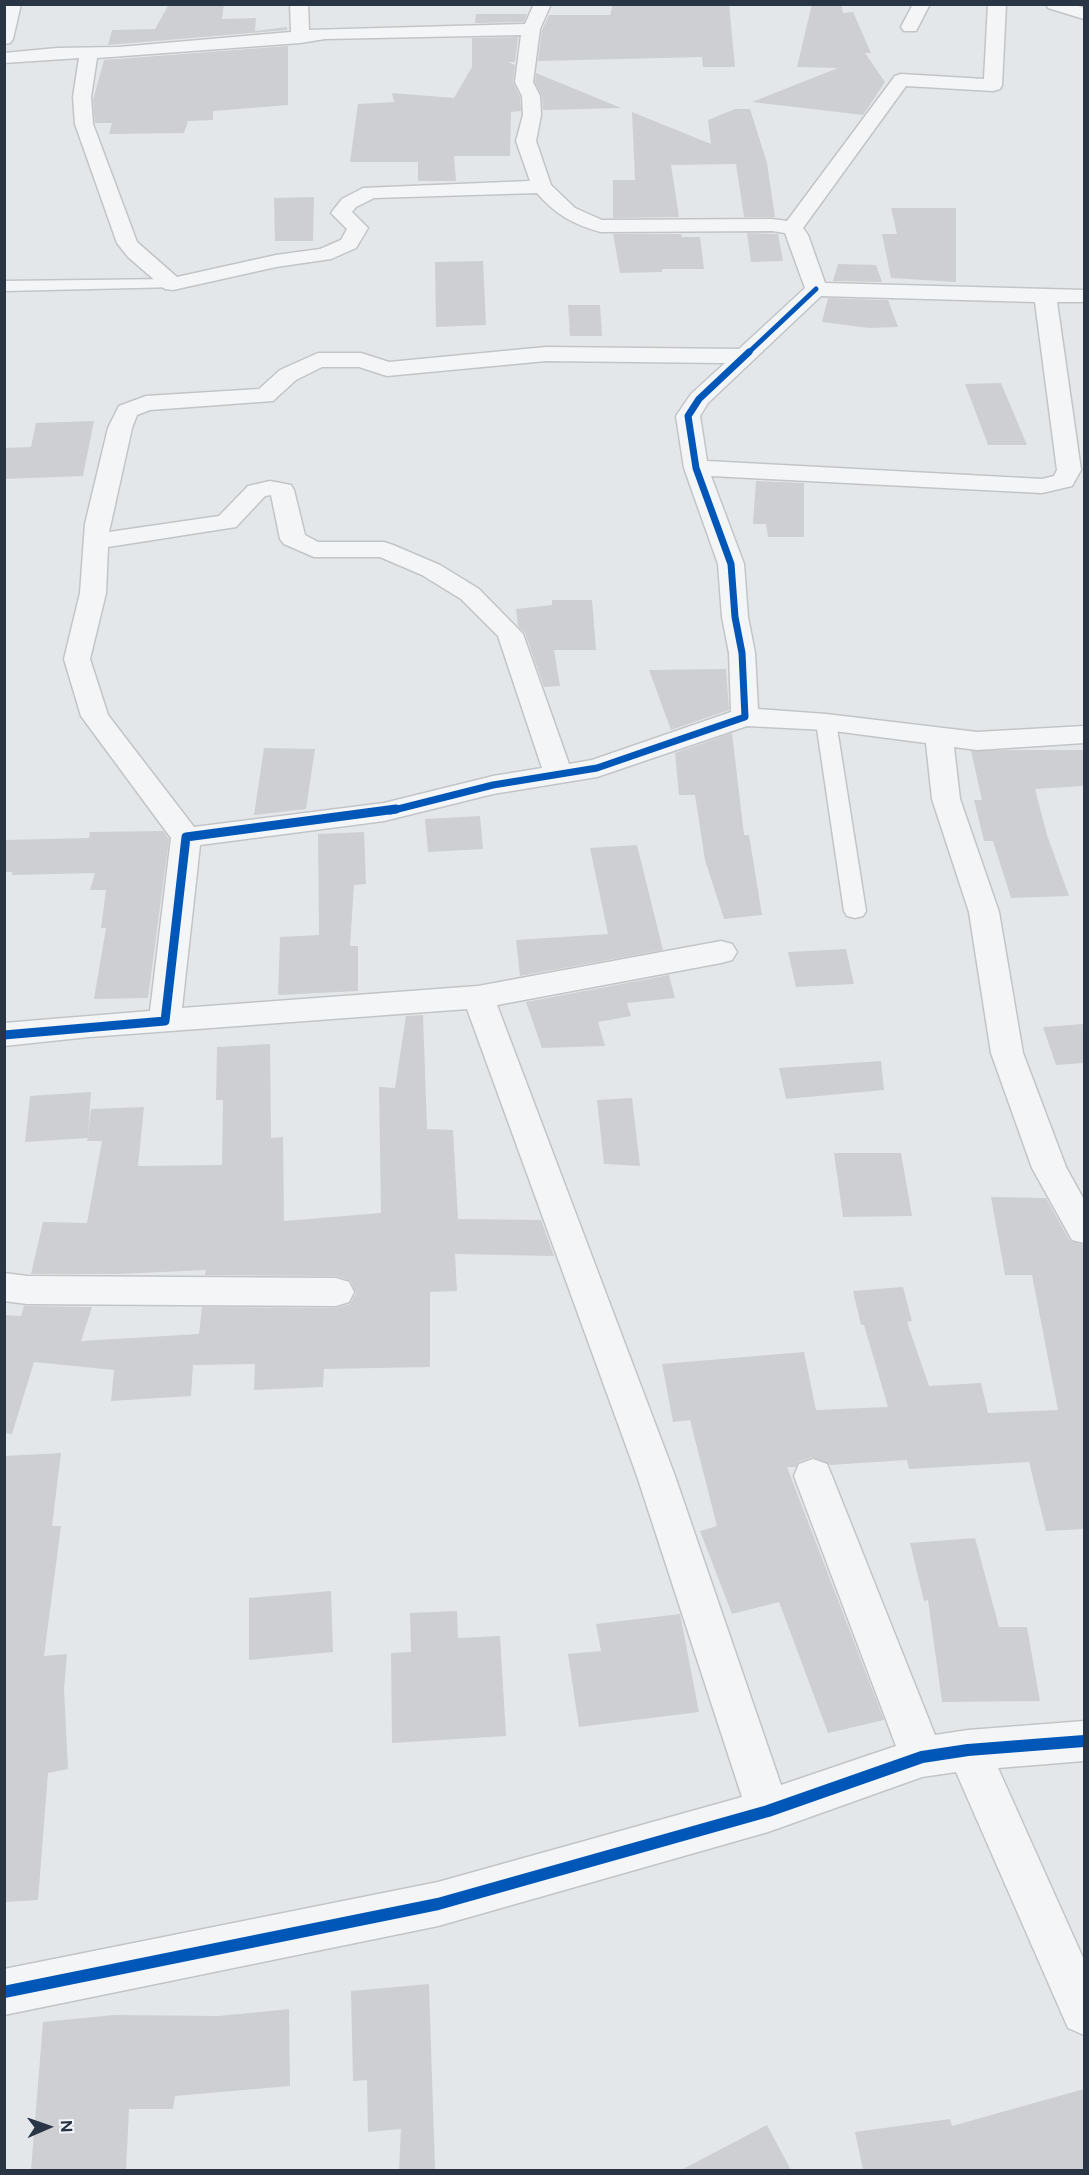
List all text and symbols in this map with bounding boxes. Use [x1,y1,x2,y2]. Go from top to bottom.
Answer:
north arrow [18,2097,78,2157]
text: N [57,2120,76,2133]

